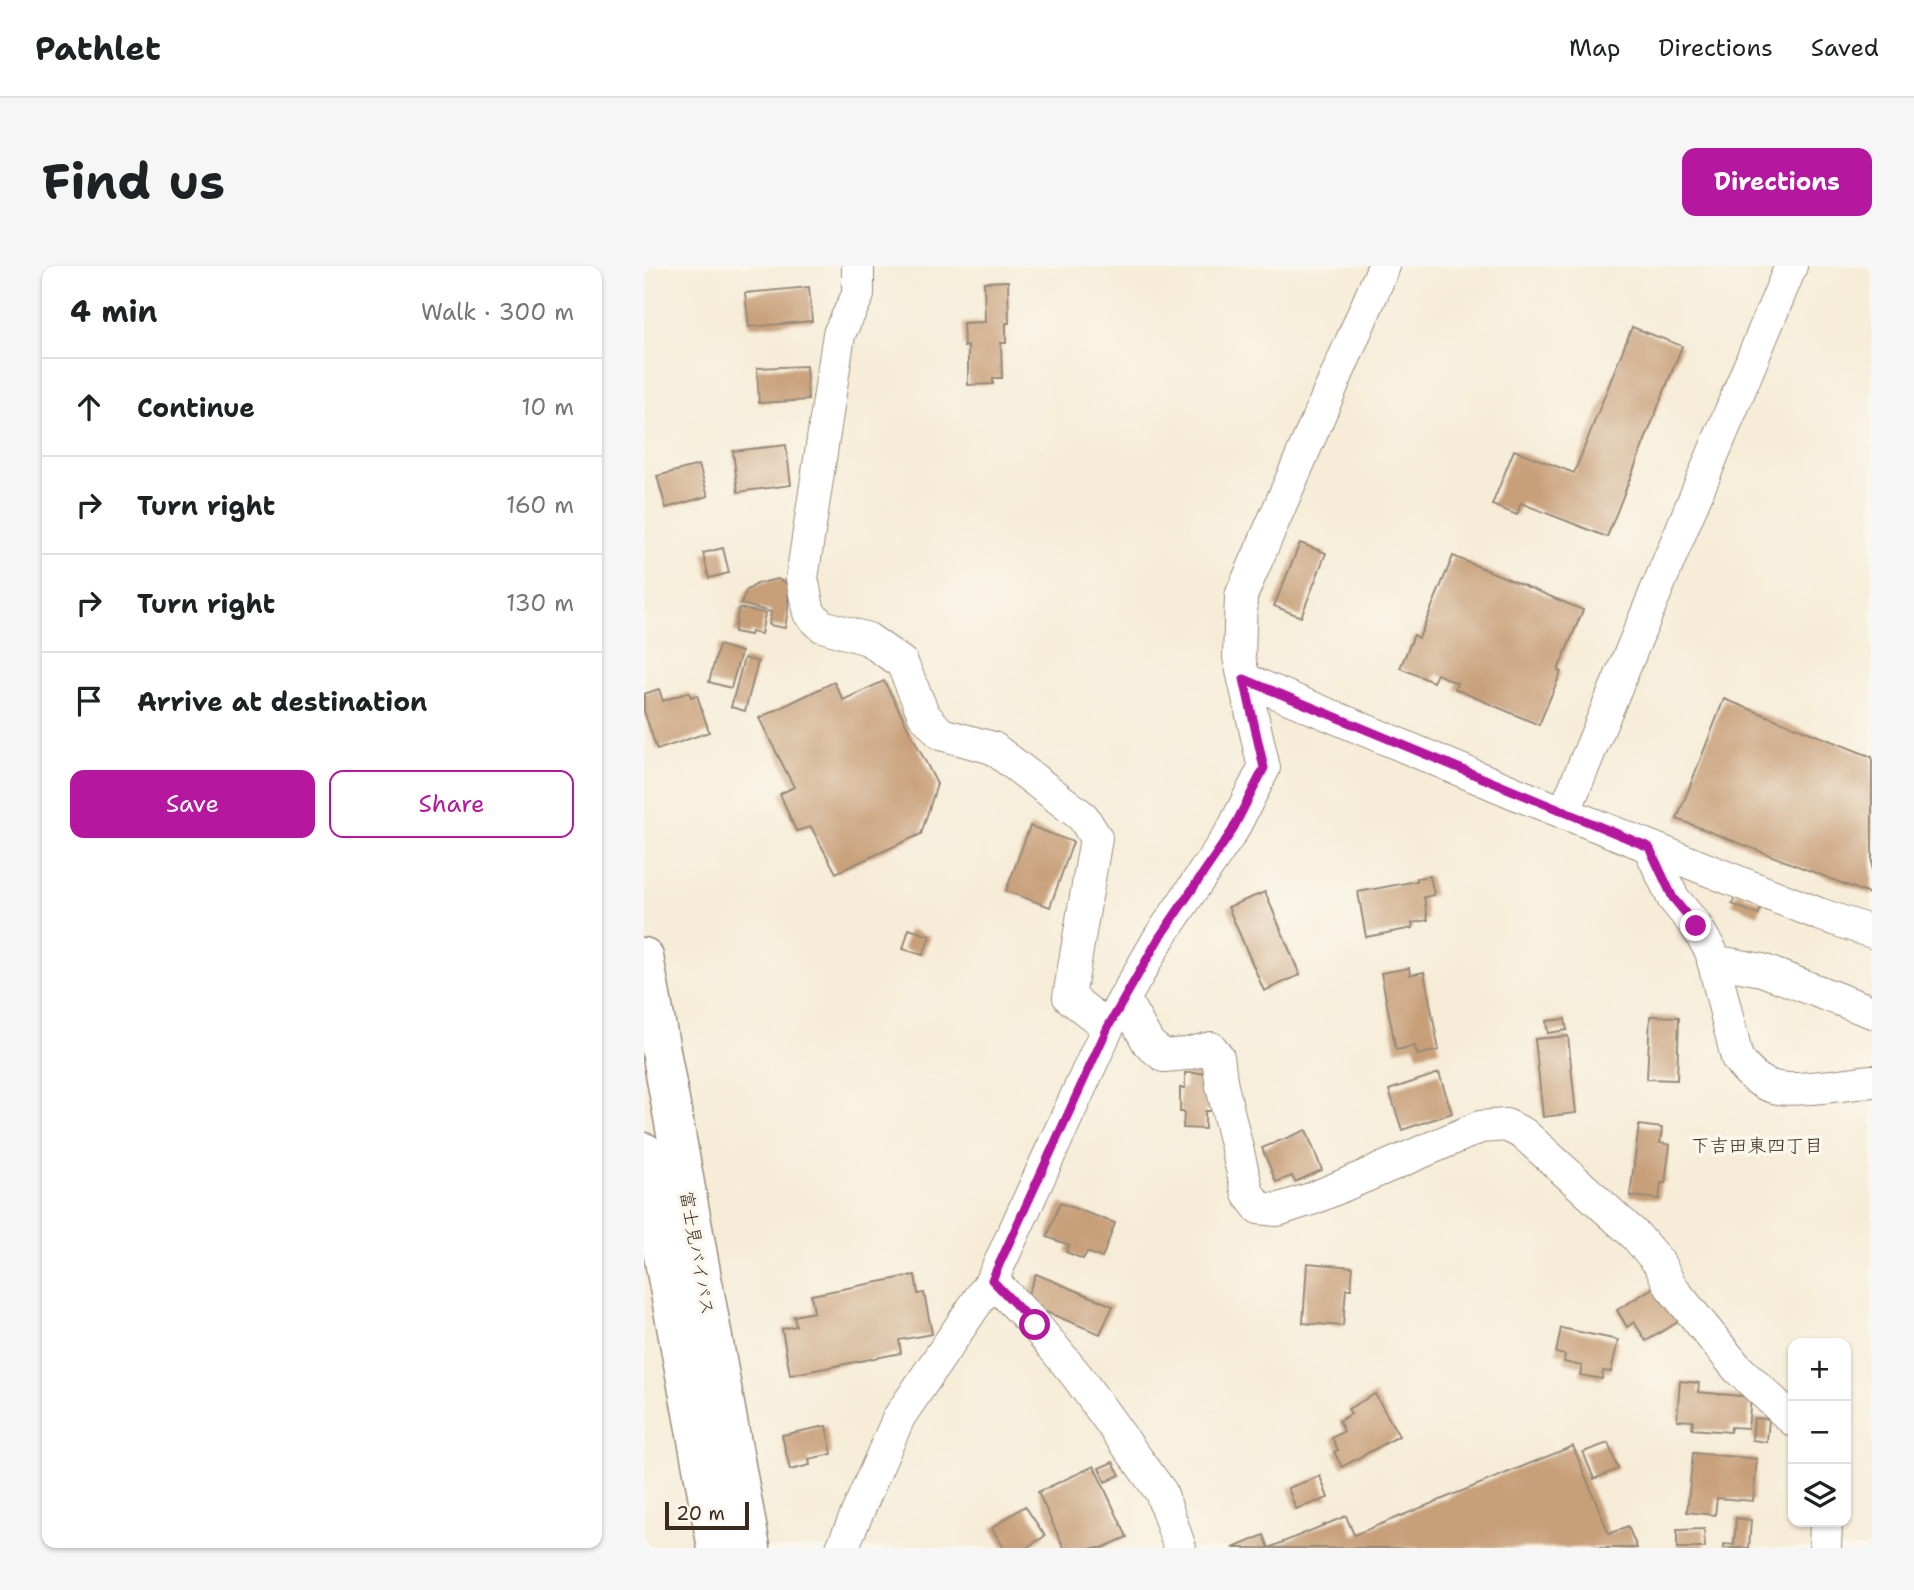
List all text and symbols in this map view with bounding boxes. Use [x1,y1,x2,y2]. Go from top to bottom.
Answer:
text: Pathlet [35,26,161,71]
text: Map [1569,32,1620,64]
text: Directions [1658,32,1773,64]
text: Saved [1811,32,1879,64]
button: Directions [1682,148,1872,216]
text: Find us [42,149,225,215]
text: 4 min [70,291,157,332]
text: Walk · 300 m [421,297,574,327]
icon: ahead [70,388,108,426]
text: Continue [137,390,255,425]
text: 10 m [521,392,574,422]
icon: right [70,486,108,524]
text: Turn right [137,488,275,523]
text: 160 m [506,490,574,520]
icon: right [70,584,108,622]
text: Turn right [137,586,275,621]
text: 130 m [506,588,574,618]
icon: arrive [70,682,108,720]
text: Arrive at destination [137,684,427,719]
button: Save [70,770,315,838]
button: Share [329,770,574,838]
route end [1680,910,1711,941]
district label: 下吉田東四丁目 [1690,1133,1824,1158]
street label: 富士見バイパス [674,1189,720,1317]
route start [1019,1309,1050,1340]
map controls [1788,1338,1851,1527]
button: + [1788,1338,1851,1401]
button: − [1788,1401,1851,1464]
button: layers [1788,1464,1851,1527]
scale bar [665,1499,749,1531]
text: 20 m [676,1501,725,1526]

